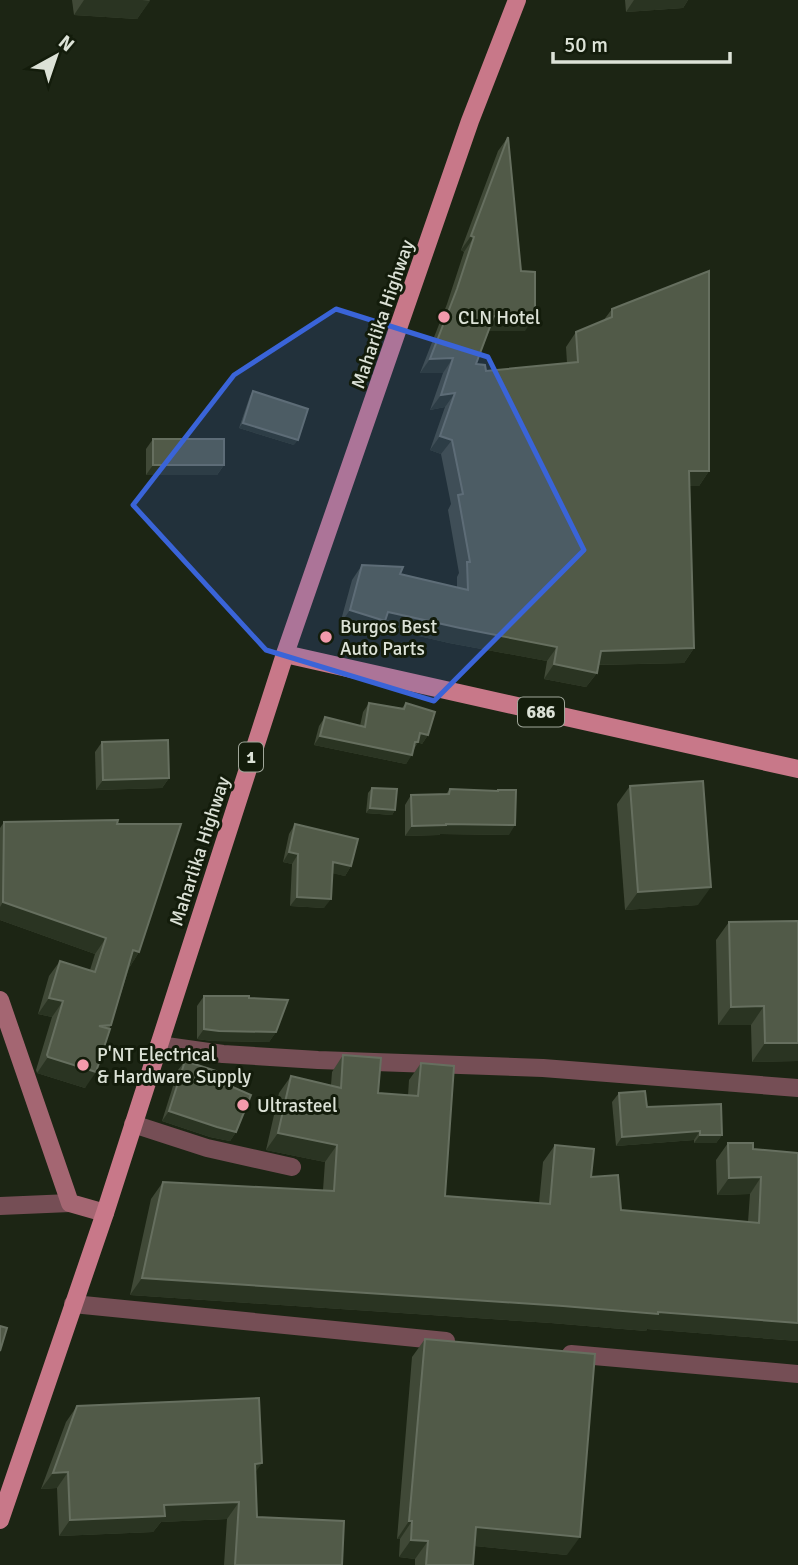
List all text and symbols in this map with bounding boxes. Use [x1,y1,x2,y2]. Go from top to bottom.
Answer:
north arrow [21,21,91,91]
scale bar [553,21,730,65]
text: N [54,30,79,57]
text: 50 m [564,32,608,58]
street label: Maharlika Highway [346,237,420,392]
place label: CLN Hotel [458,306,540,330]
marker: CLN Hotel [436,309,452,325]
place label: Burgos Best Auto Parts [340,615,437,661]
marker: Burgos Best Auto Parts [318,629,334,645]
road number: 686 [518,698,564,726]
road number: 1 [239,742,263,772]
street label: Maharlika Highway [164,773,235,929]
place label: P'NT Electrical & Hardware Supply [97,1043,251,1089]
marker: P'NT Electrical & Hardware Supply [75,1057,91,1073]
place label: Ultrasteel [257,1094,338,1118]
marker: Ultrasteel [235,1097,251,1113]

